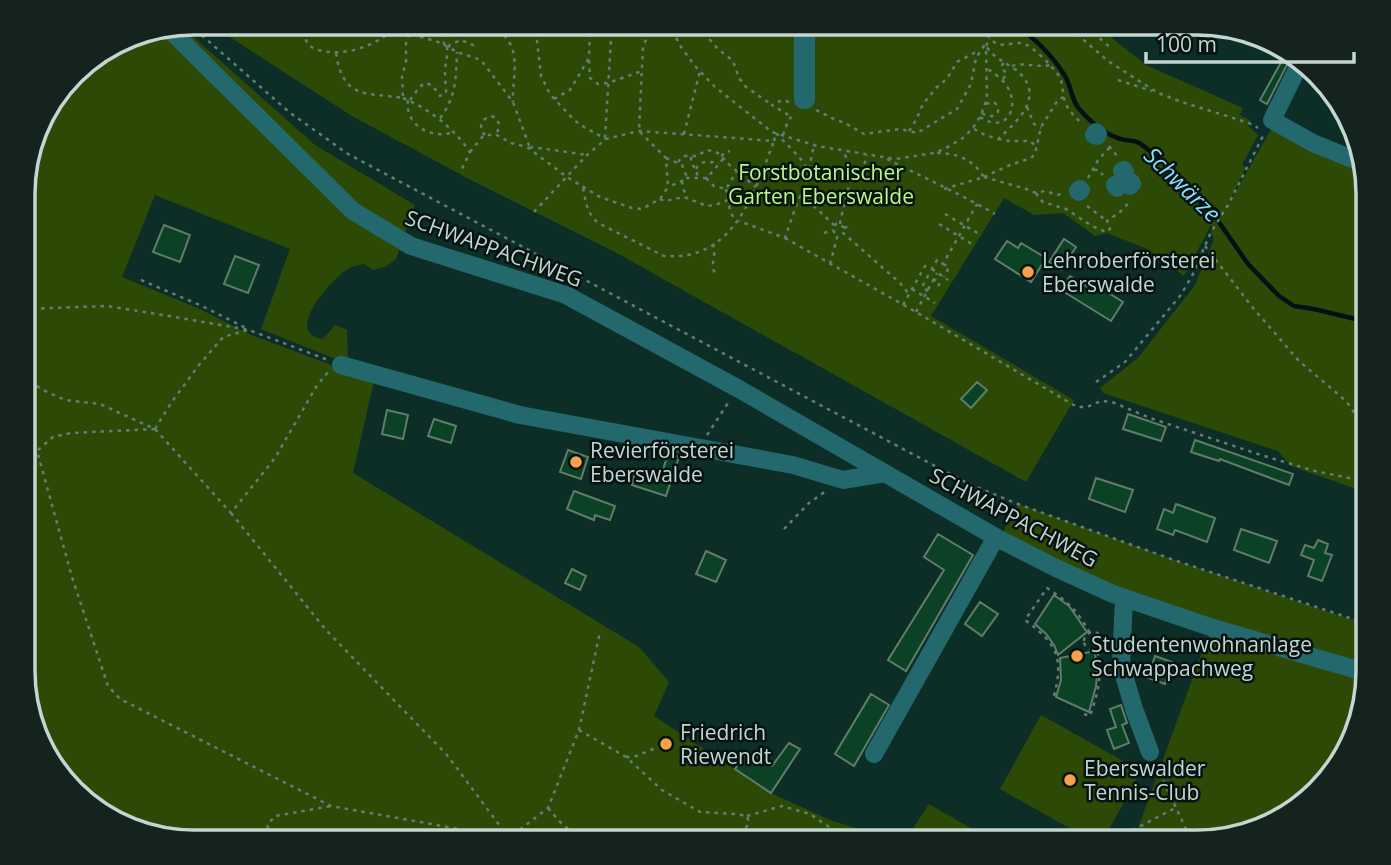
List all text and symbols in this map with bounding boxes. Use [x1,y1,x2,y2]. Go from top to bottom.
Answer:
scale bar [1146,21,1354,65]
text: 100 m [1156,30,1217,58]
water label: Schwärze [1138,139,1228,229]
park label: Forstbotanischer Garten Eberswalde [728,158,914,210]
street label: SCHWAPPACHWEG [402,203,586,293]
place label: Lehroberförsterei Eberswalde [1042,246,1215,298]
marker: Lehroberförsterei Eberswalde [1020,264,1036,280]
place label: Revierförsterei Eberswalde [590,436,734,488]
marker: Revierförsterei Eberswalde [568,454,584,470]
street label: SCHWAPPACHWEG [925,461,1103,573]
place label: Studentenwohnanlage Schwappachweg [1091,630,1312,682]
marker: Studentenwohnanlage Schwappachweg [1069,648,1085,664]
place label: Friedrich Riewendt [680,718,771,770]
marker: Friedrich Riewendt [658,736,674,752]
place label: Eberswalder Tennis-Club [1084,754,1206,806]
marker: Eberswalder Tennis-Club [1062,772,1078,788]

